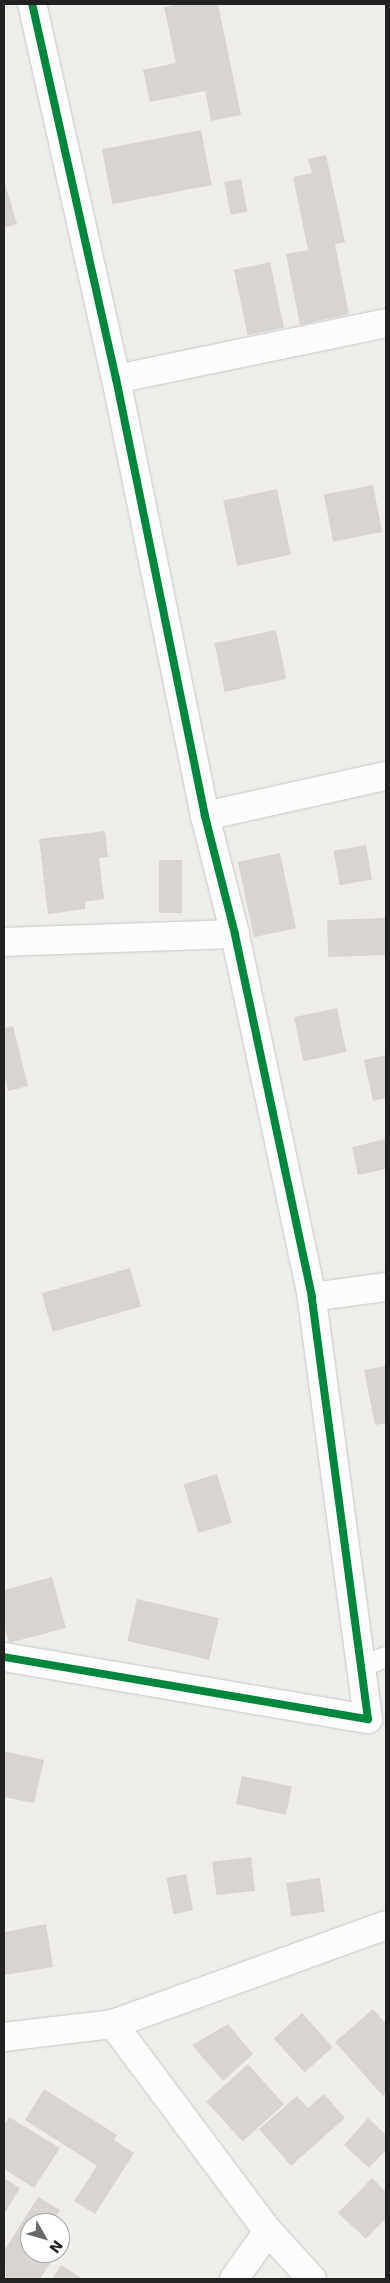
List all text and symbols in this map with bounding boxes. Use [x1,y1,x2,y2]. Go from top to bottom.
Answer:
north arrow [20,2213,70,2263]
text: N [46,2237,66,2256]

